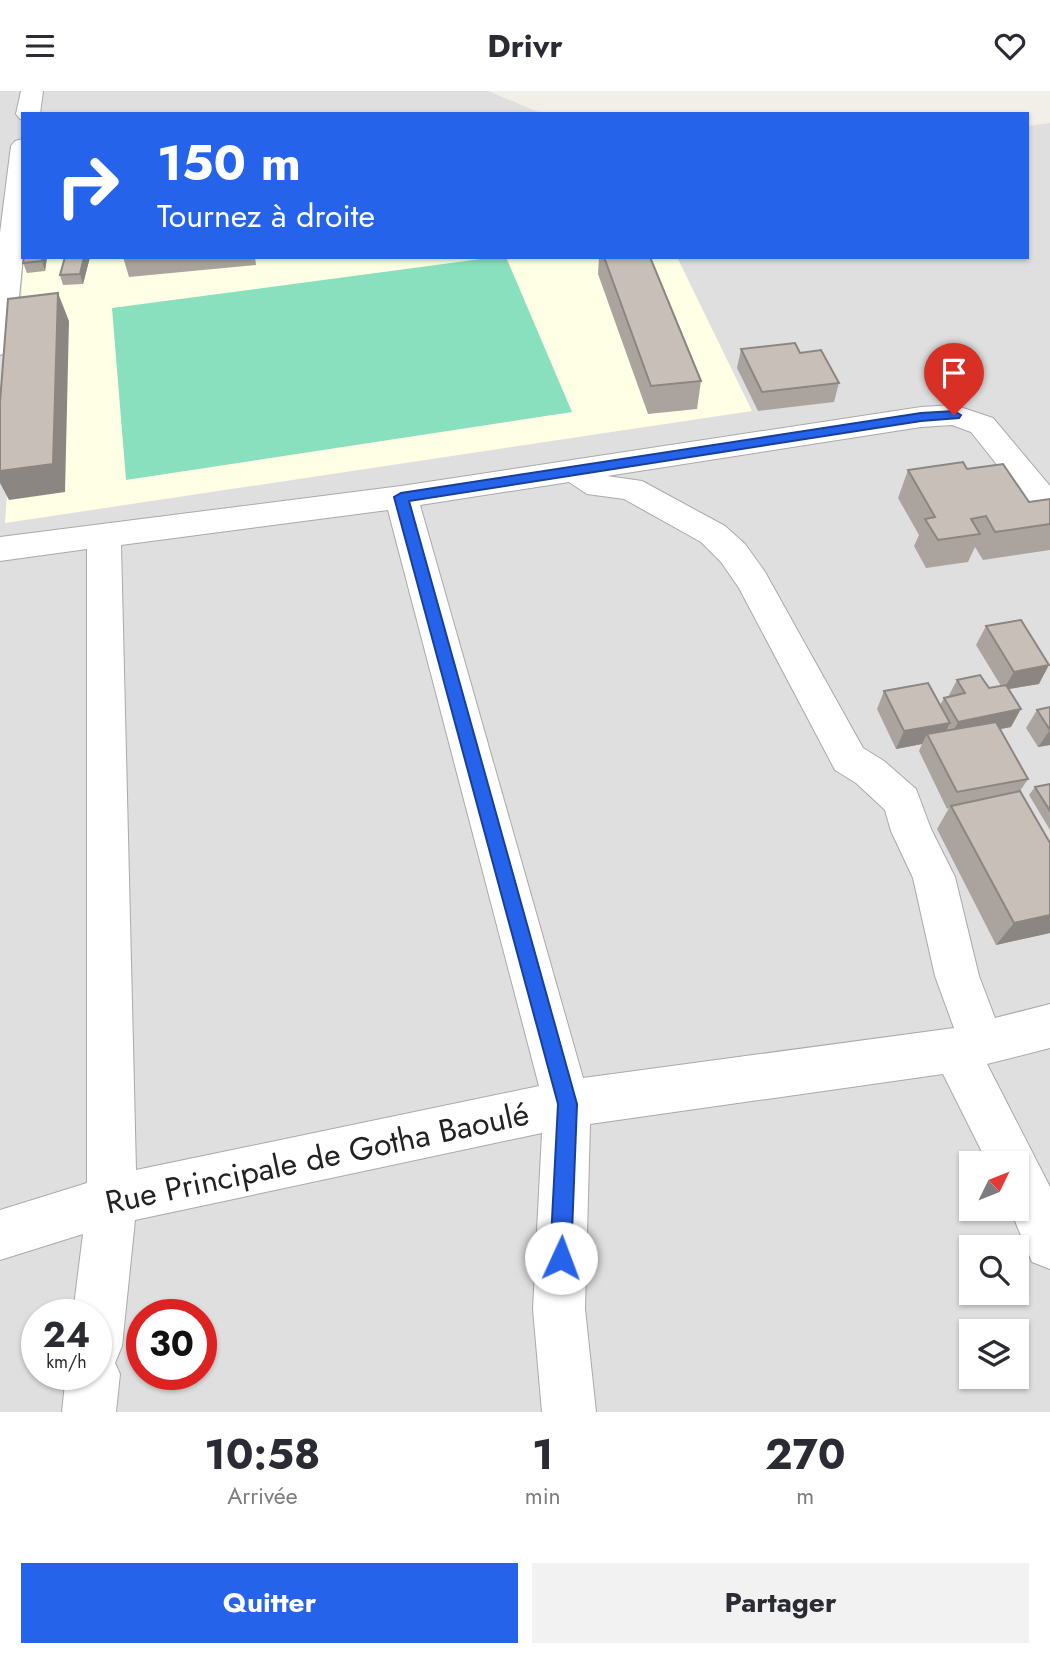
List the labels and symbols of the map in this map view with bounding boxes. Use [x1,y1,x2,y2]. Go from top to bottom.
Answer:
pin [924,343,984,415]
street label: Rue Principale de Gotha Baoulé [101,1091,533,1225]
north arrow [959,1151,1029,1221]
position arrow [524,1221,598,1295]
speed limit sign: 30 [126,1299,217,1390]

